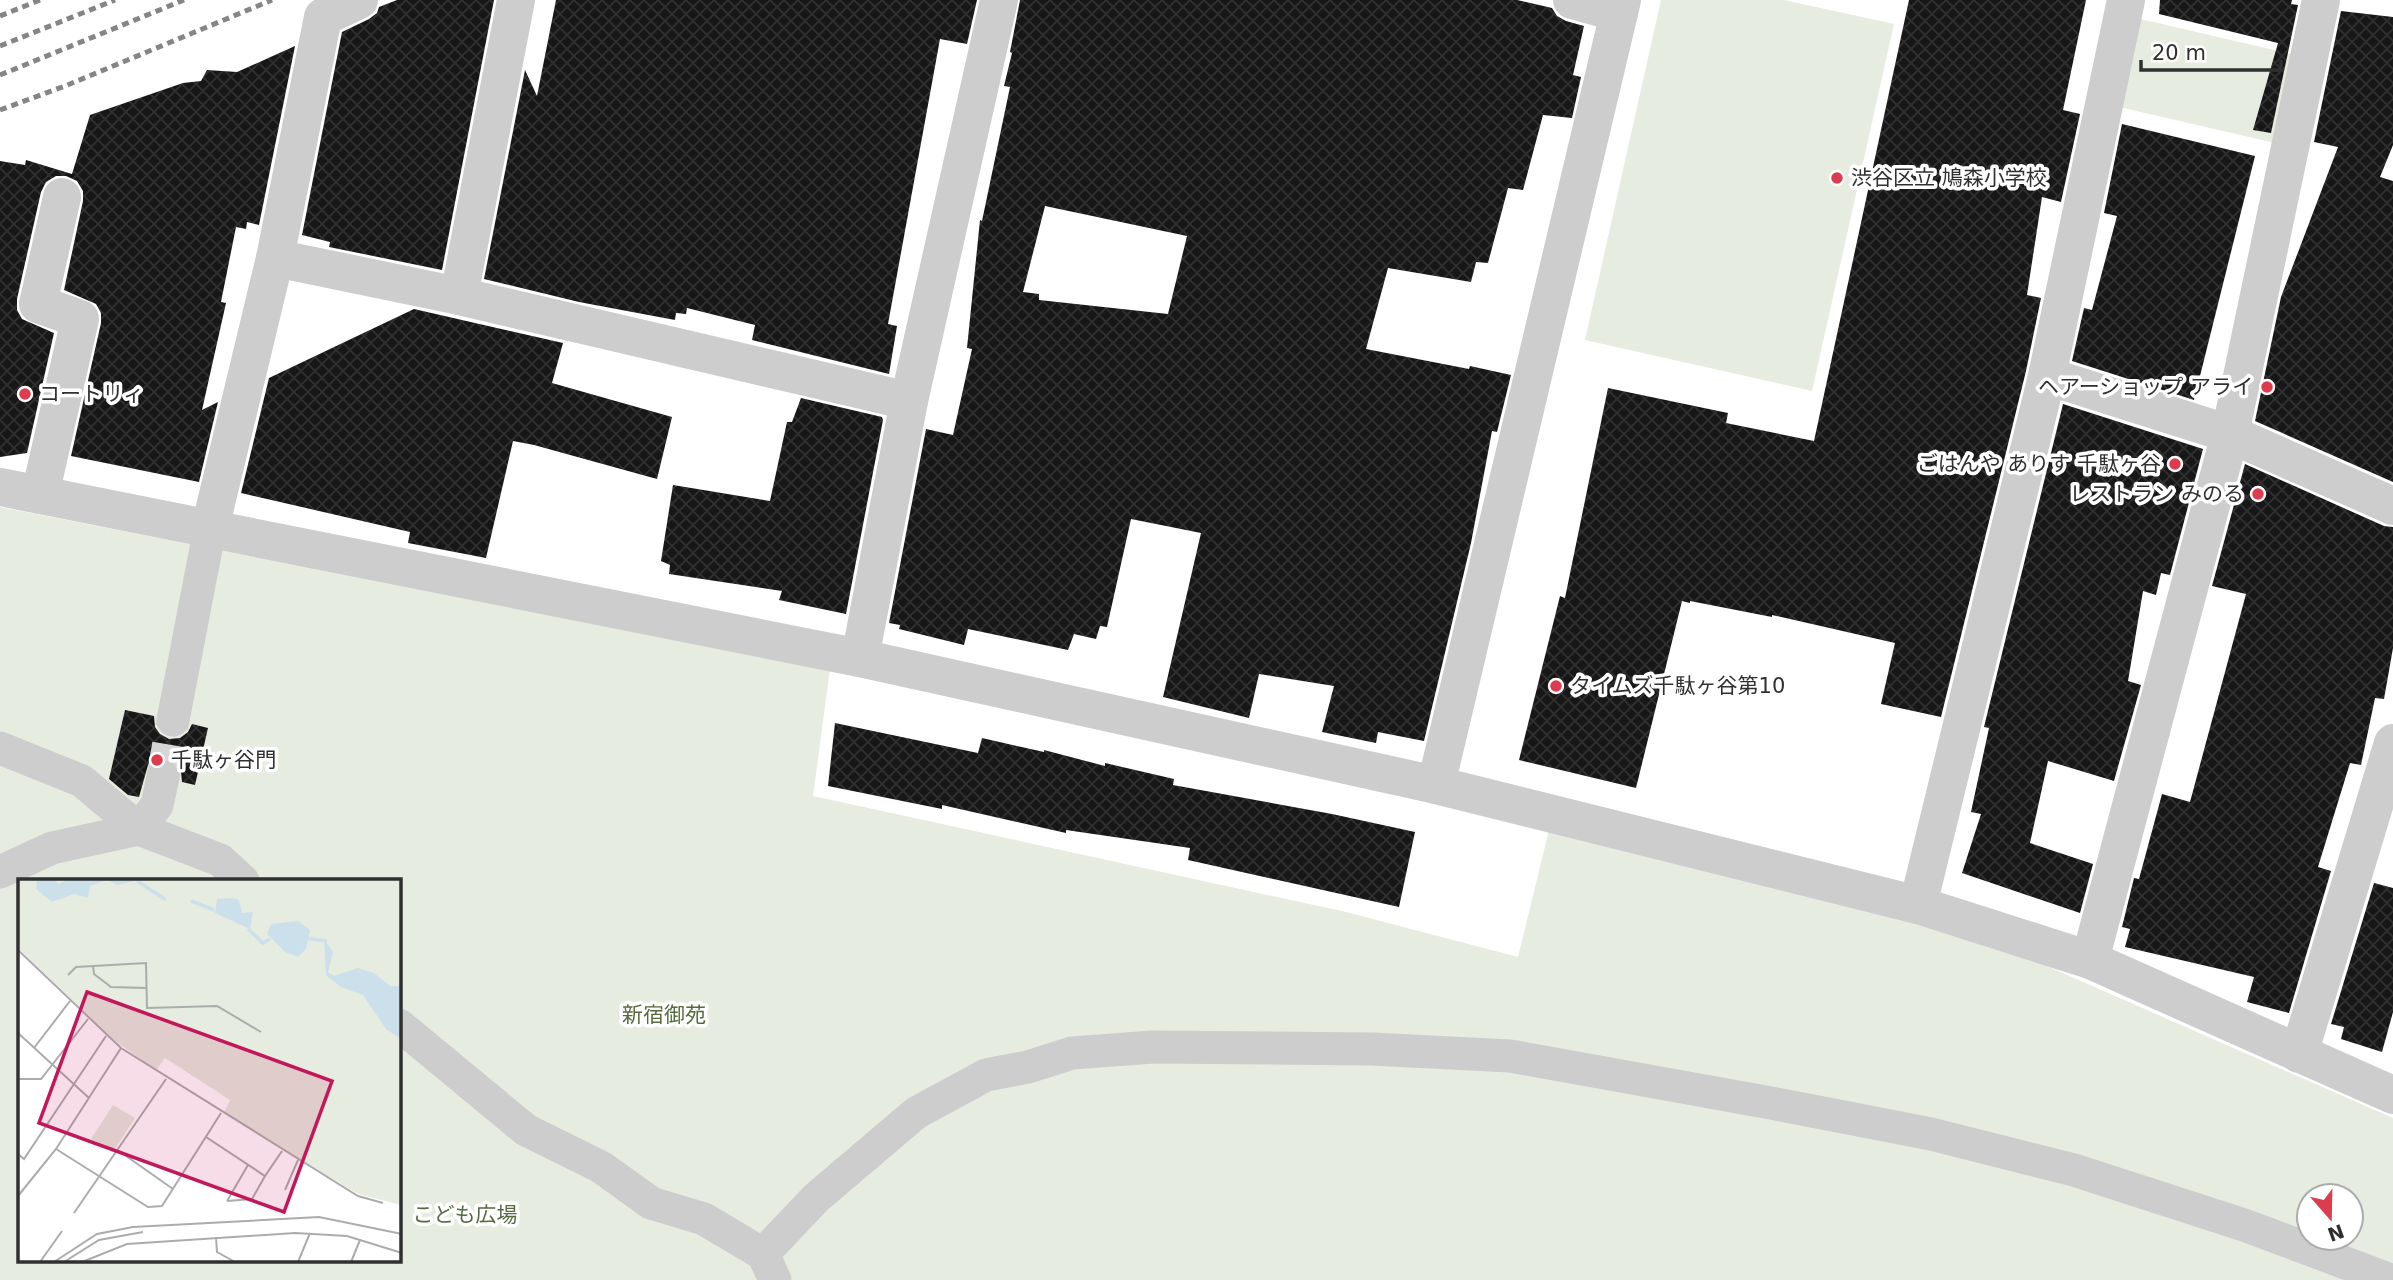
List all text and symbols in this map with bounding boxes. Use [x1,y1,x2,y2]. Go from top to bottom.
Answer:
scale bar [2141,28,2281,72]
text: 20 m [2152,41,2206,65]
place label: 渋谷区立 鳩森小学校 [1851,166,2047,190]
marker: 渋谷区立 鳩森小学校 [1829,170,1845,186]
place label: ヘアーショップ アライ [2038,375,2253,399]
marker: ヘアーショップ アライ [2259,379,2275,395]
place label: コートリィ [39,382,144,406]
marker: コートリィ [17,386,33,402]
place label: ごはんや ありす 千駄ヶ谷 [1917,452,2161,476]
marker: ごはんや ありす 千駄ヶ谷 [2167,456,2183,472]
place label: レストラン みのる [2069,482,2244,506]
marker: レストラン みのる [2250,486,2266,502]
place label: タイムズ千駄ヶ谷第10 [1570,674,1785,698]
marker: タイムズ千駄ヶ谷第10 [1548,678,1564,694]
place label: 千駄ヶ谷門 [171,748,276,772]
marker: 千駄ヶ谷門 [149,752,165,768]
inset map [18,879,401,1262]
park label: 新宿御苑 [622,1003,706,1027]
north arrow [2295,1182,2365,1252]
park label: こども広場 [413,1203,518,1227]
text: N [2325,1220,2347,1246]

